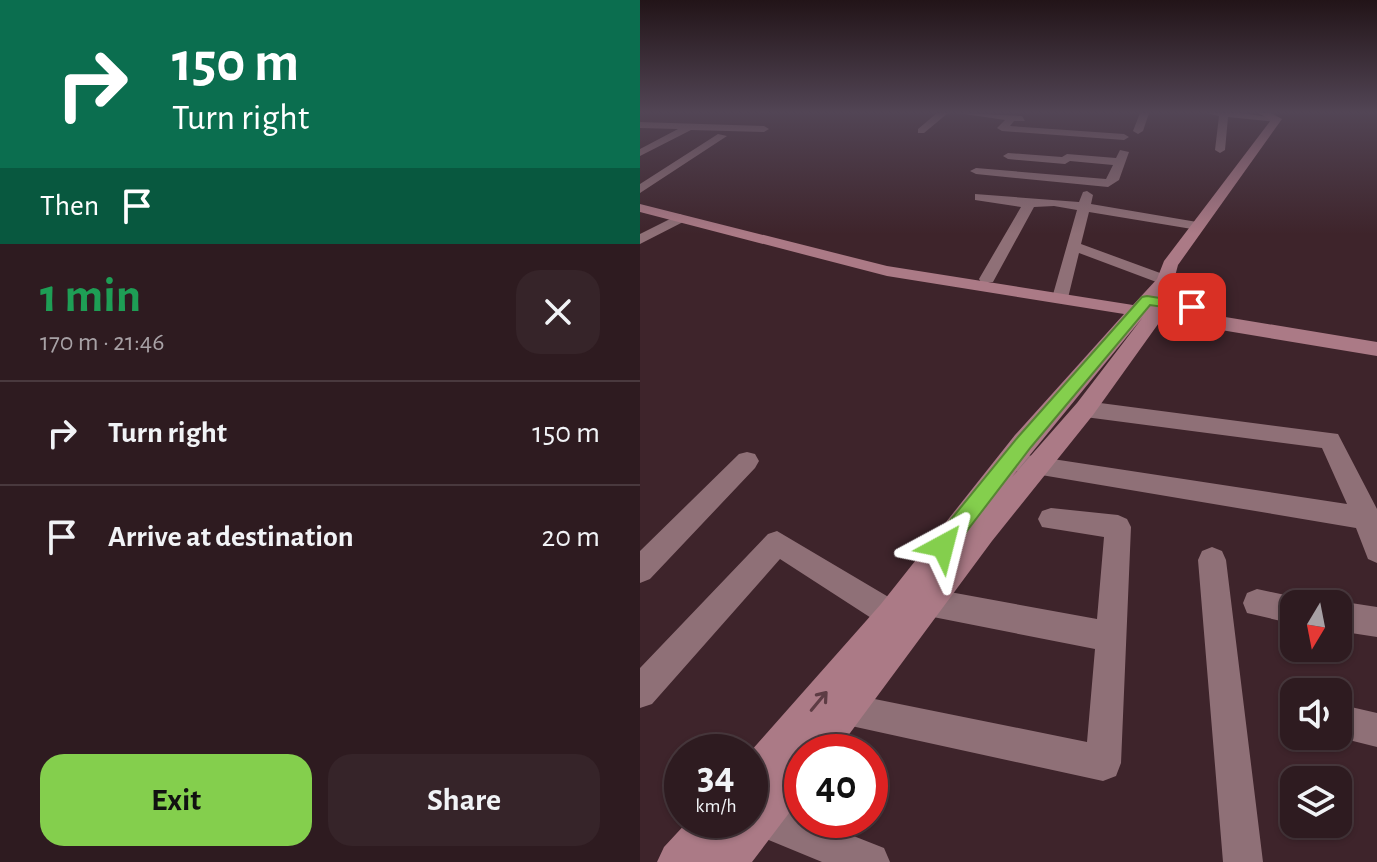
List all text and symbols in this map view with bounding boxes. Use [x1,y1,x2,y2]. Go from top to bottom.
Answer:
icon: right [40,32,144,136]
text: 150 m [172,35,299,91]
text: Turn right [172,100,309,136]
icon: arrive [115,184,159,228]
text: Then [40,191,99,221]
button: close [516,270,600,354]
text: 1 min [40,273,141,321]
pin [1158,273,1226,341]
icon: arrive [1170,285,1214,329]
text: 170 m · 21:46 [40,329,165,355]
icon: right [40,411,84,455]
text: Turn right [108,418,227,448]
text: 150 m [532,418,600,448]
position arrow [901,504,985,588]
icon: arrive [40,515,84,559]
text: Arrive at destination [108,522,354,552]
text: 20 m [542,522,600,552]
north arrow [1280,590,1352,662]
map controls [1280,590,1352,838]
button: sound [1280,678,1352,750]
one-way arrow [810,691,828,712]
speed limit sign: 40 [784,734,888,838]
button: Exit [40,754,312,846]
button: Share [328,754,600,846]
text: 34 [697,756,735,796]
button: layers [1280,766,1352,838]
text: km/h [695,796,737,816]

